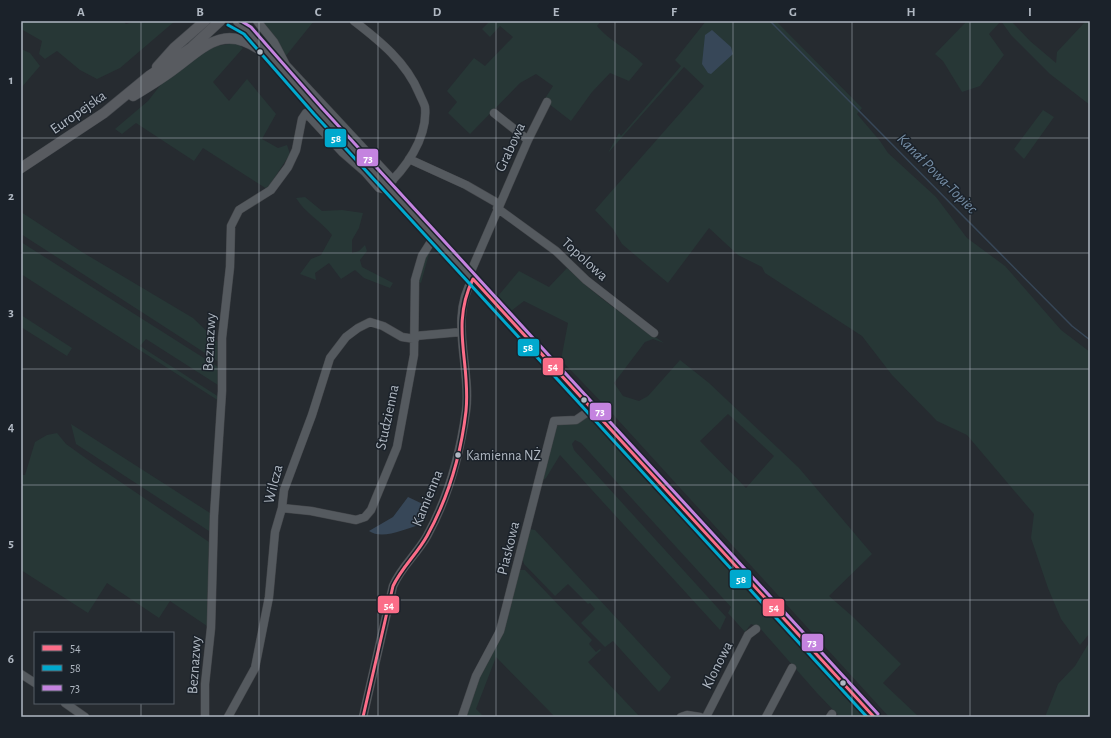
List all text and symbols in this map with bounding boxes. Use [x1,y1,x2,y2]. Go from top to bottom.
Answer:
text: A [77,6,85,19]
text: B [196,6,204,19]
text: C [315,6,322,19]
text: D [433,6,442,19]
text: E [553,6,560,19]
text: F [671,6,678,19]
text: G [789,6,797,19]
text: H [906,6,916,19]
text: I [1028,6,1032,19]
unlabelled marker [255,47,265,57]
text: 1 [9,74,13,87]
street label: Europejska [48,88,109,137]
street label: Grabowa [493,120,528,174]
line badge: 58 [324,128,347,148]
water label: Kanał Powa-Topiec [893,131,981,218]
text: 58 [331,133,341,144]
line badge: 73 [356,148,379,167]
text: 73 [363,153,373,164]
text: 2 [8,190,14,203]
street label: Topolowa [559,235,611,284]
text: 3 [8,306,14,319]
street label: Beznazwy [200,312,219,372]
line badge: 58 [517,338,540,357]
text: 58 [523,342,533,353]
line badge: 54 [542,357,564,376]
text: 54 [548,361,559,372]
street label: Studzienna [373,383,402,451]
unlabelled marker [579,395,589,405]
line badge: 73 [589,402,612,421]
text: 73 [595,406,605,417]
text: 4 [8,421,15,434]
place label: Kamienna NŻ [466,446,541,463]
marker: Kamienna NŻ [453,450,463,460]
street label: Wilcza [261,463,286,505]
street label: Kamienna [409,468,446,529]
street label: Piaskowa [495,520,522,576]
text: 5 [8,537,14,550]
line badge: 58 [729,569,752,589]
text: 58 [736,574,746,585]
line badge: 54 [377,595,400,614]
line badge: 54 [762,598,785,617]
text: 54 [384,600,395,611]
text: 54 [769,602,780,613]
legend [34,632,174,704]
line badge: 73 [801,633,824,652]
street label: Beznazwy [185,635,204,695]
text: 73 [807,637,817,648]
street label: Klonowa [699,639,736,691]
text: 54 [70,642,81,654]
text: 6 [8,653,14,666]
text: 58 [70,662,81,674]
unlabelled marker [838,678,848,688]
text: 73 [70,682,80,694]

